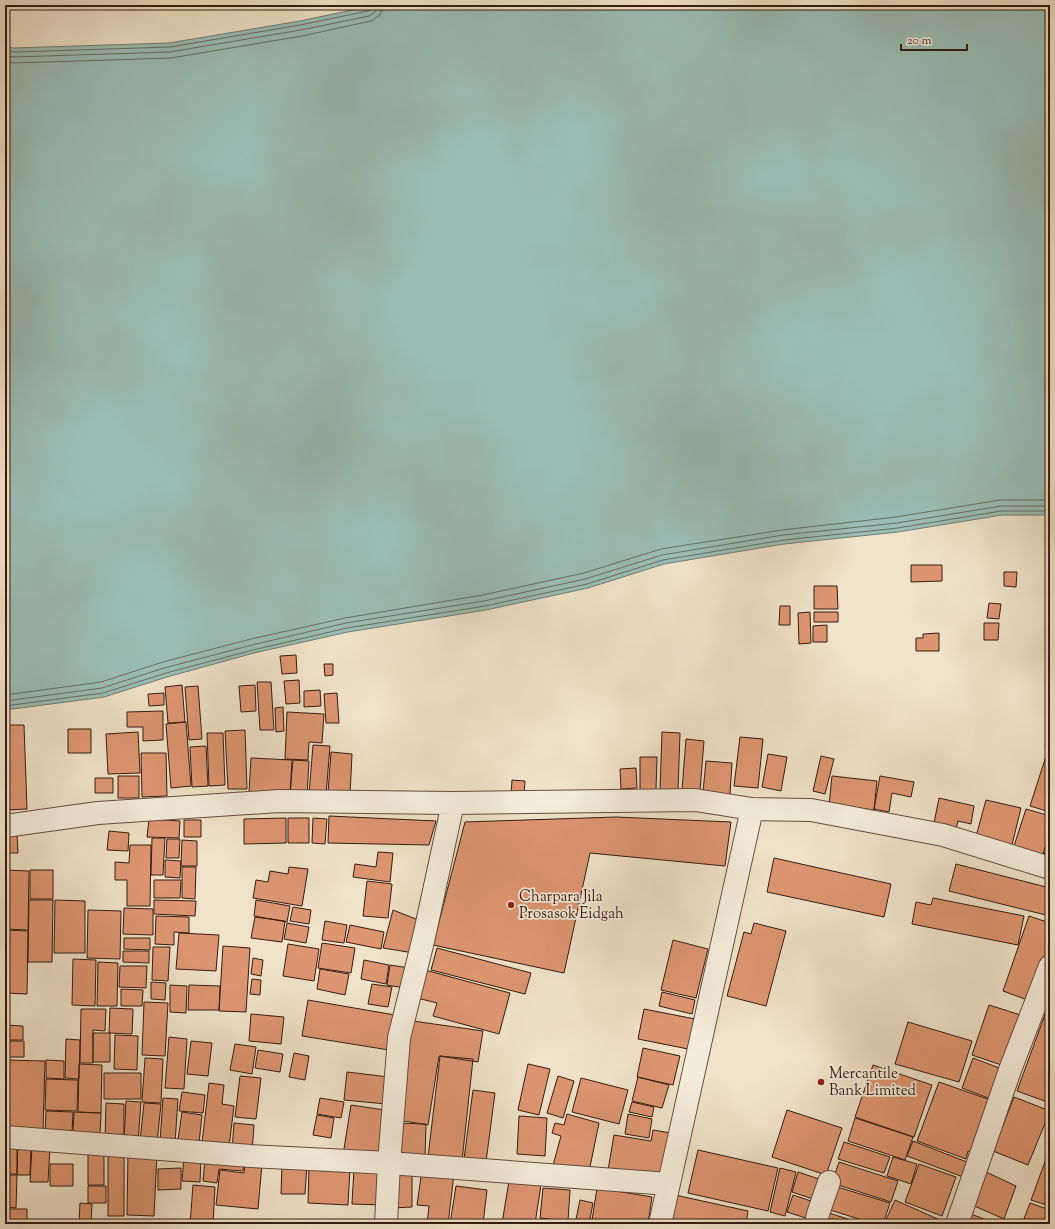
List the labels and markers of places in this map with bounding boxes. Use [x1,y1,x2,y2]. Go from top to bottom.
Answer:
place label: Charpara Jila Prosasok Eidgah [519,887,624,925]
marker: Charpara Jila Prosasok Eidgah [506,900,516,910]
place label: Mercantile Bank Limited [829,1064,917,1102]
marker: Mercantile Bank Limited [816,1077,826,1087]

